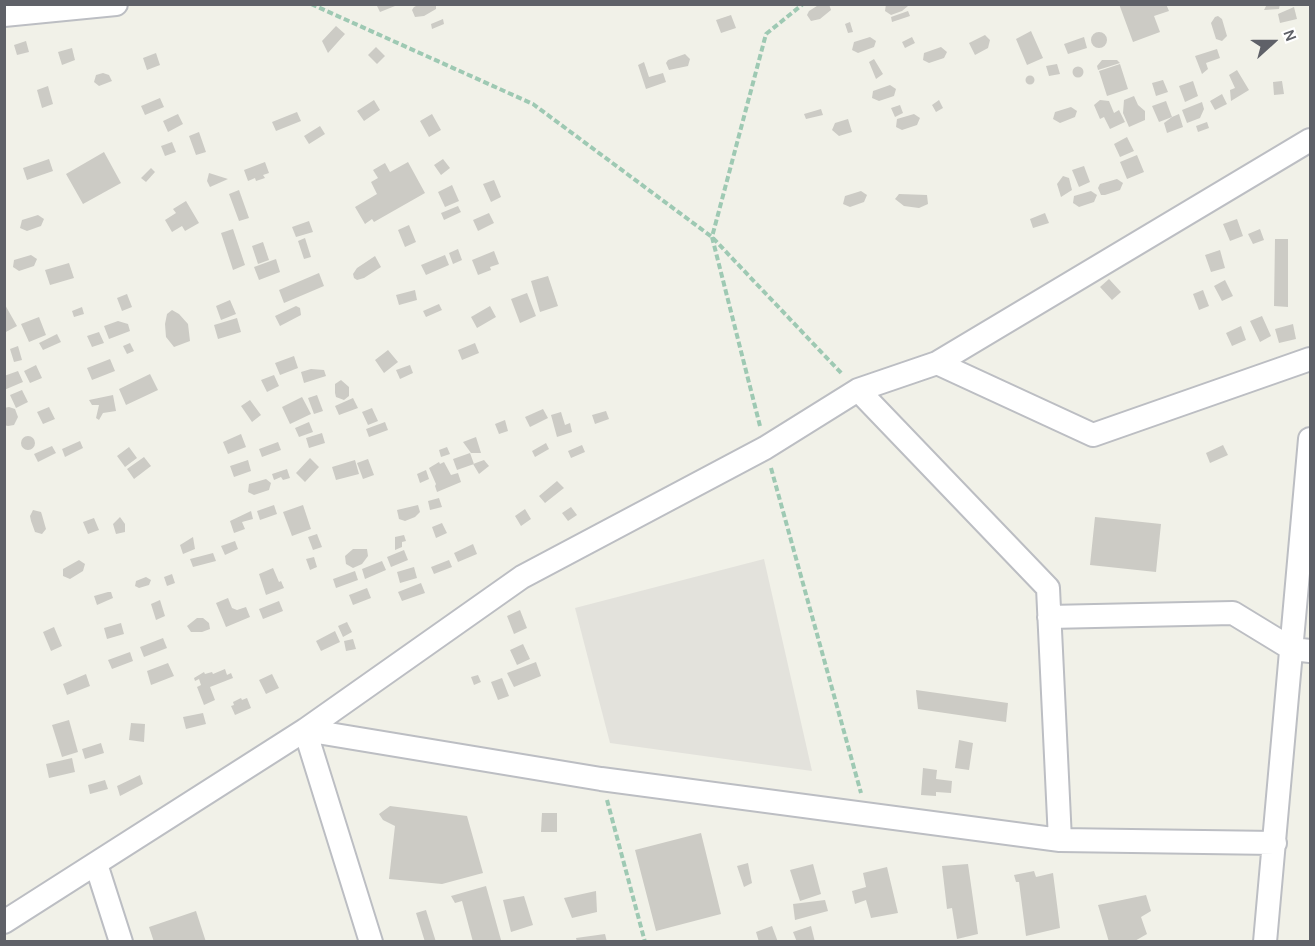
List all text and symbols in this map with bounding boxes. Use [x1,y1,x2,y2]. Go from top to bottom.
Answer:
north arrow [1243,12,1303,72]
text: N [1279,27,1301,44]

